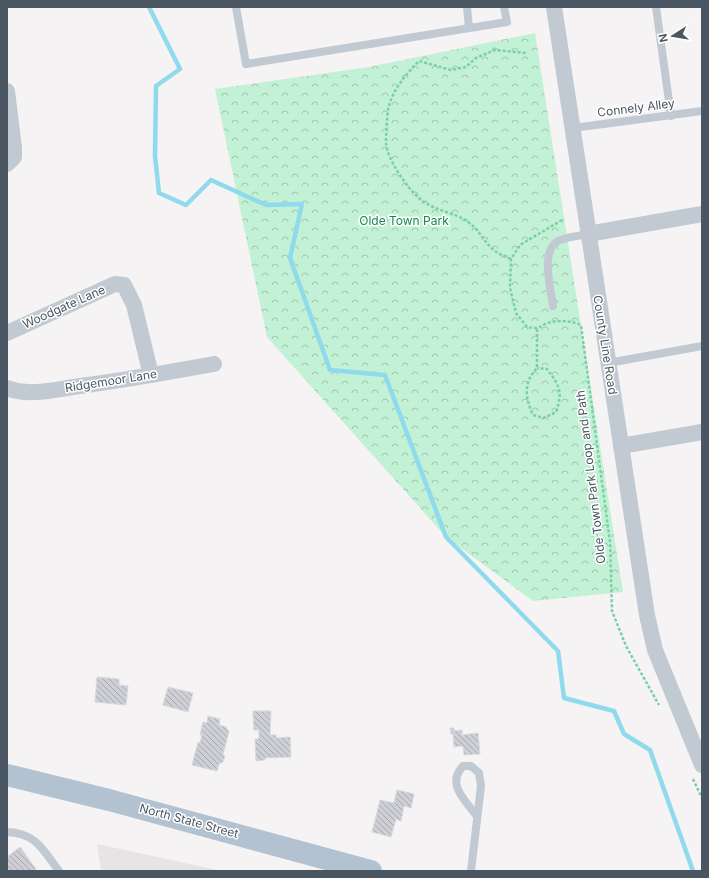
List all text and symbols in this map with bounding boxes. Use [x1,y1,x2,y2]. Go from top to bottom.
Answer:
north arrow [653,16,693,56]
text: N [655,33,671,44]
street label: Connely Alley [596,95,676,120]
park label: Olde Town Park [359,213,449,228]
street label: Woodgate Lane [20,282,107,331]
street label: County Line Road [590,294,621,396]
street label: Ridgemoor Lane [64,366,158,395]
street label: Olde Town Park Loop and Path [572,389,609,565]
street label: North State Street [138,800,240,841]

